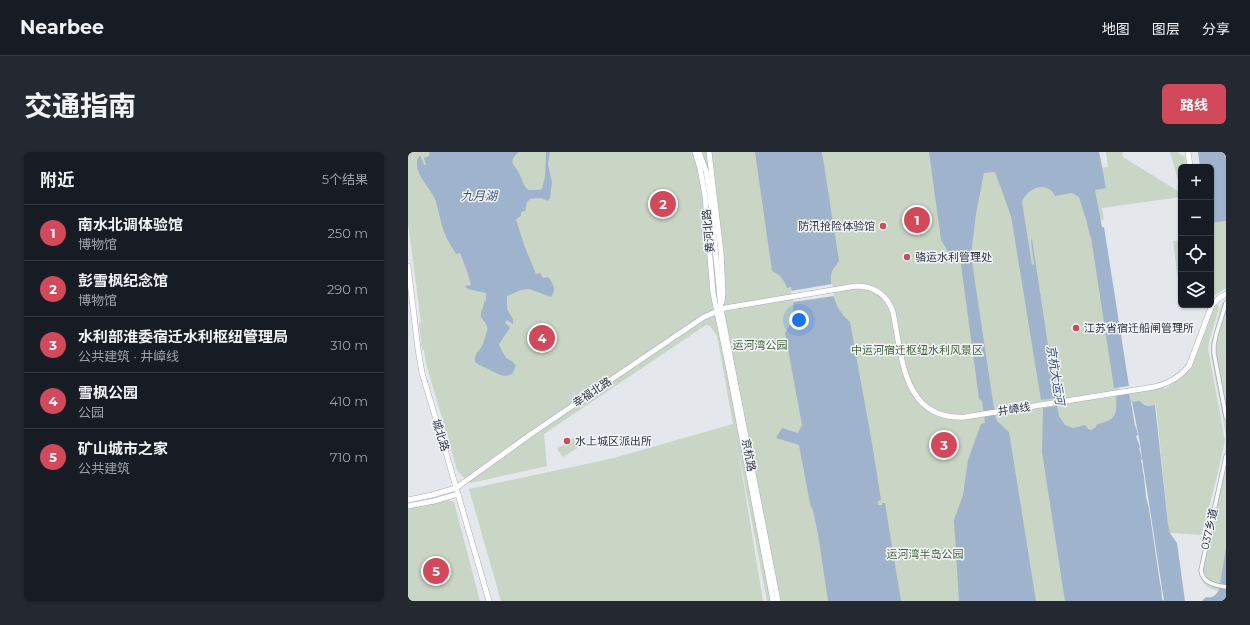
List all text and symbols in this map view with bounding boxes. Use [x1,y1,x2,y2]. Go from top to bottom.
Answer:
text: Nearbee [20,16,104,39]
text: 地图 [1102,20,1130,38]
text: 图层 [1152,20,1180,38]
text: 分享 [1202,20,1230,38]
button: 路线 [1162,84,1226,124]
text: 交通指南 [24,89,136,123]
map controls [1178,164,1214,308]
button: + [1178,164,1214,200]
text: 附近 [40,170,74,190]
text: 5个结果 [322,171,368,187]
water label: 九月湖 [461,188,499,203]
pin: 2 [650,189,676,219]
button: − [1178,200,1214,236]
pin: 1 [904,205,930,235]
street label: 黄河北路 [699,208,717,254]
text: 南水北调体验馆 [78,215,183,234]
place label: 防汛抢险体验馆 [798,219,875,233]
marker: 防汛抢险体验馆 [878,221,888,231]
text: 1 [50,225,56,241]
text: 250 m [327,225,368,241]
text: 博物馆 [78,236,117,252]
button: locate [1178,236,1214,272]
place label: 骆运水利管理处 [915,250,992,264]
marker: 骆运水利管理处 [902,252,912,262]
text: 彭雪枫纪念馆 [78,271,168,290]
button: layers [1178,272,1214,308]
text: 2 [49,281,57,297]
text: 290 m [327,281,368,297]
text: 博物馆 [78,292,117,308]
your location [789,310,809,330]
place label: 江苏省宿迁船闸管理所 [1084,321,1194,335]
pin: 4 [529,323,555,353]
marker: 江苏省宿迁船闸管理所 [1071,323,1081,333]
text: 水利部淮委宿迁水利枢纽管理局 [78,327,288,346]
text: 3 [49,337,57,353]
text: 310 m [330,337,368,353]
park label: 运河湾公园 [733,338,788,352]
park label: 中运河宿迁枢纽水利风景区 [851,343,983,357]
water label: 京杭大运河 [1044,344,1068,408]
text: 公共建筑 · 井嶂线 [78,348,179,364]
street label: 幸福北路 [570,374,614,410]
text: 雪枫公园 [78,383,138,402]
text: 4 [49,393,57,409]
text: 410 m [329,393,368,409]
street label: 井嶂线 [997,400,1031,418]
text: 公园 [78,404,104,420]
street label: 城北路 [429,417,453,453]
pin: 3 [931,430,957,460]
place label: 水上城区派出所 [575,434,652,448]
marker: 水上城区派出所 [562,436,572,446]
street label: 京杭路 [739,437,759,473]
text: 矿山城市之家 [78,439,168,458]
text: 5 [49,449,57,465]
text: 710 m [330,449,368,465]
text: 公共建筑 [78,460,130,476]
street label: 037乡道 [1197,507,1221,551]
park label: 运河湾半岛公园 [887,547,964,561]
pin: 5 [423,556,449,586]

